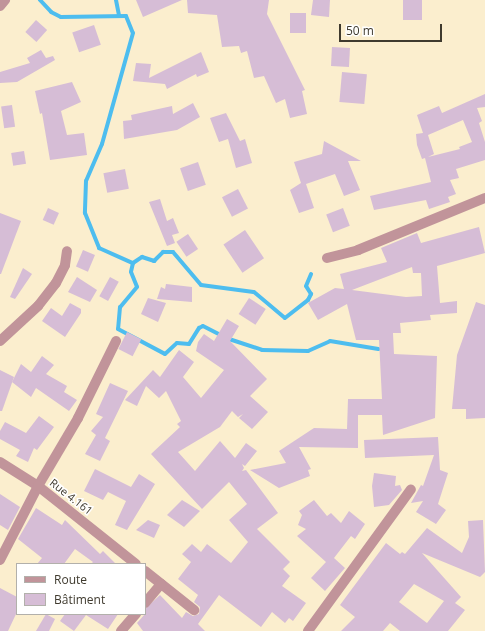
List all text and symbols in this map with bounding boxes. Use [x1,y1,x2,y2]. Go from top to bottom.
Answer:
scale bar [341,16,444,42]
text: 50 m [346,22,374,39]
street label: Rue 4.161 [47,476,95,518]
legend [16,563,146,615]
text: Route [54,571,87,588]
text: Bâtiment [54,591,105,608]

